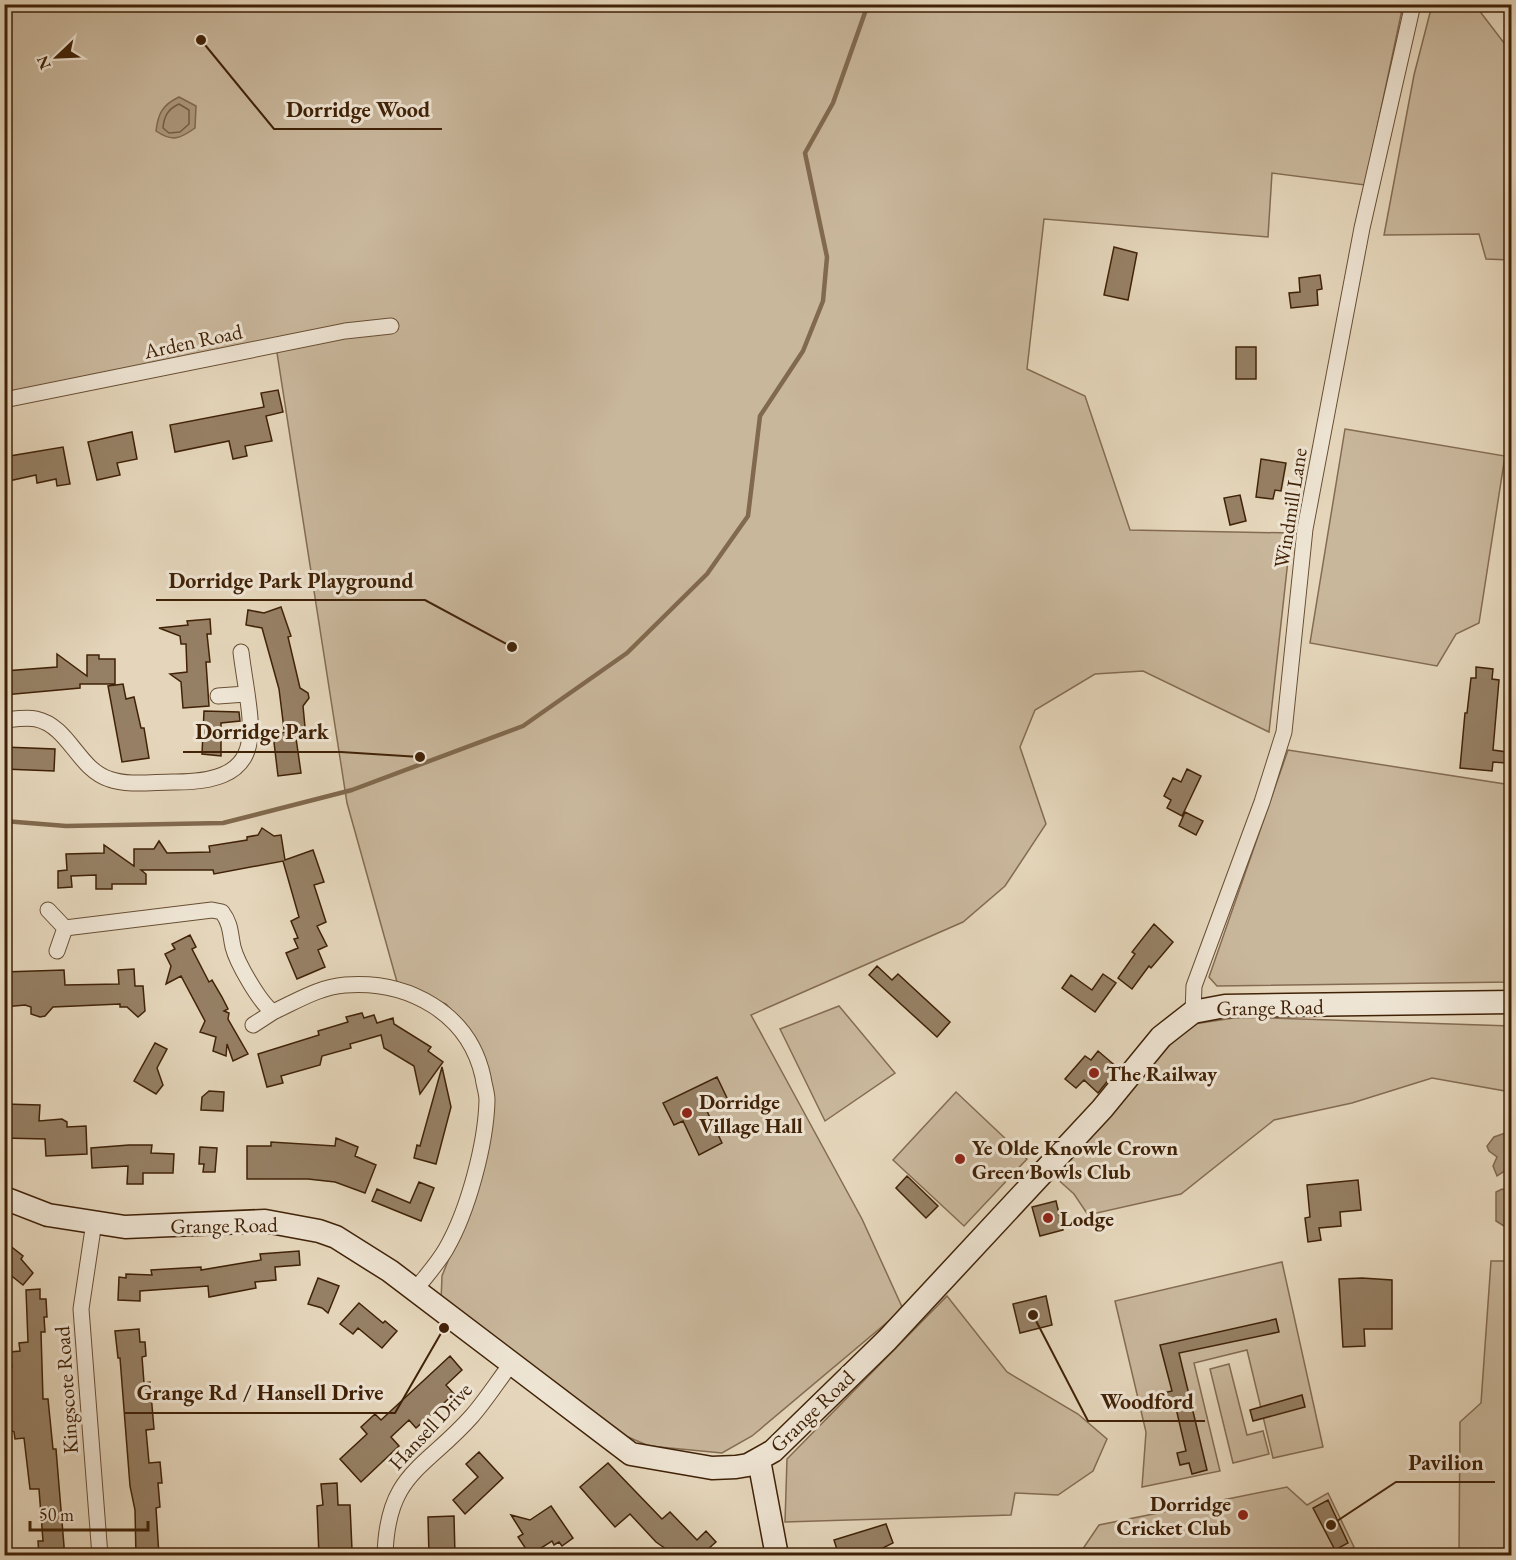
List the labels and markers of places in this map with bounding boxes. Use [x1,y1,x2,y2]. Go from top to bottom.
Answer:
callout: Dorridge Wood [274,89,442,129]
callout: Dorridge Park Playground [156,560,425,600]
callout: Dorridge Park [183,712,341,752]
place label: The Railway [1106,1060,1218,1087]
marker: The Railway [1087,1066,1101,1080]
place label: Dorridge Village Hall [699,1088,803,1139]
marker: Dorridge Village Hall [680,1106,694,1120]
place label: Ye Olde Knowle Crown Green Bowls Club [972,1134,1178,1185]
marker: Ye Olde Knowle Crown Green Bowls Club [953,1152,967,1166]
place label: Lodge [1060,1205,1114,1232]
marker: Lodge [1041,1211,1055,1225]
callout: Grange Rd / Hansell Drive [125,1373,395,1413]
callout: Woodford [1088,1381,1205,1421]
callout: Pavilion [1396,1442,1495,1482]
place label: Dorridge Cricket Club [1116,1490,1231,1541]
marker: Dorridge Cricket Club [1236,1508,1250,1522]

